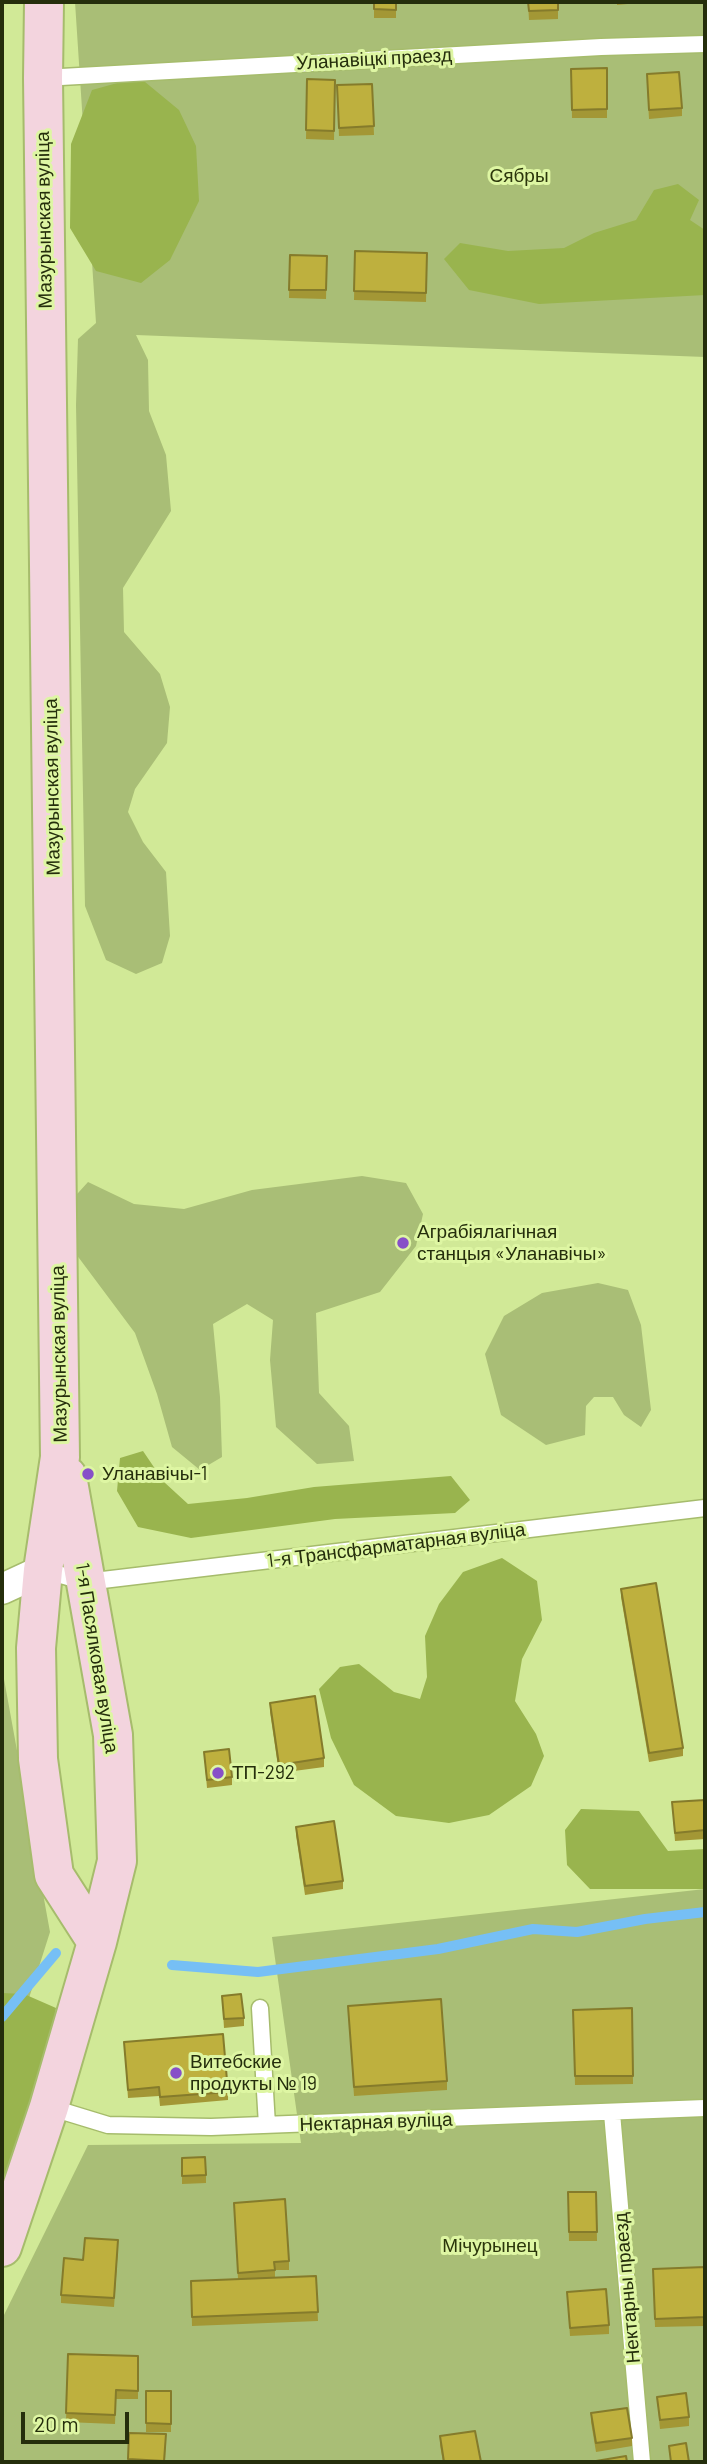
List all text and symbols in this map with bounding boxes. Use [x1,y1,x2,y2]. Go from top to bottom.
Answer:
street label: Уланавіцкі праезд [296,44,452,74]
street label: Мазурынская вуліца [31,131,57,309]
park label: Сябры [489,165,549,187]
street label: Мазурынская вуліца [39,698,65,876]
place label: Аграбіялагічная станцыя «Уланавічы» [417,1221,607,1265]
marker: Аграбіялагічная станцыя «Уланавічы» [395,1235,411,1251]
street label: Мазурынская вуліца [46,1265,72,1443]
place label: Уланавічы-1 [102,1463,208,1485]
marker: Уланавічы-1 [80,1466,96,1482]
street label: 1-я Трансфарматарная вуліца [266,1518,526,1572]
street label: 1-я Пасялковая вуліца [71,1561,123,1755]
place label: ТП-292 [232,1762,295,1784]
marker: ТП-292 [210,1765,226,1781]
place label: Витебские продукты № 19 [190,2051,317,2095]
marker: Витебские продукты № 19 [168,2065,184,2081]
street label: Нектарная вуліца [299,2108,453,2136]
street label: Нектарны праезд [609,2212,645,2364]
park label: Мічурынец [442,2235,538,2257]
scale bar [24,2398,133,2442]
text: 20 m [34,2411,79,2436]

